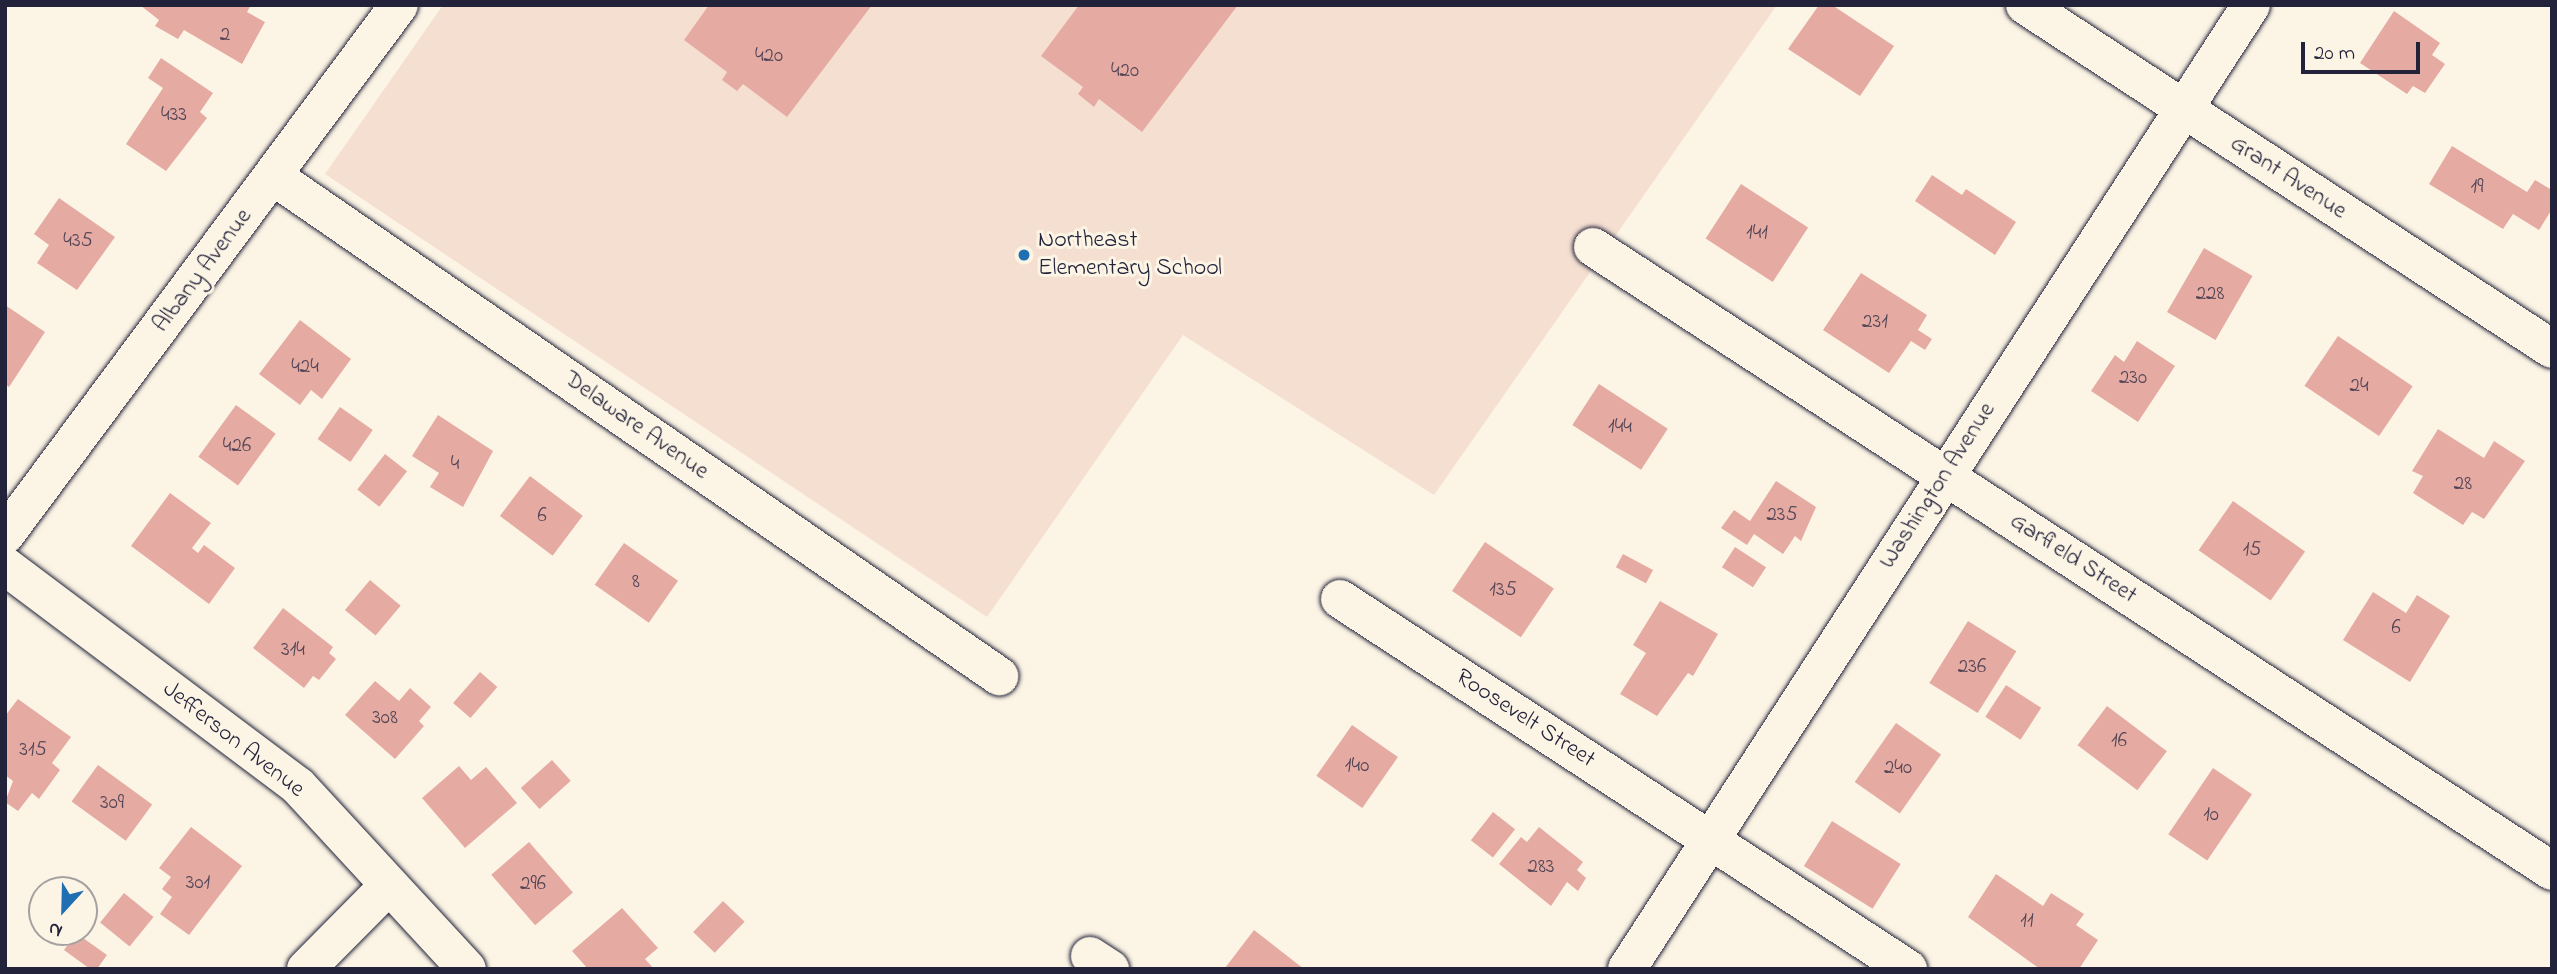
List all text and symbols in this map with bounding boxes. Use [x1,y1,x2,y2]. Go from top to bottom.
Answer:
house number: 2 [220,22,230,48]
scale bar [2305,28,2424,72]
text: 20 m [2314,39,2355,69]
house number: 420 [755,43,783,69]
house number: 420 [1111,58,1139,84]
house number: 433 [161,102,187,128]
street label: Grant Avenue [2224,130,2352,226]
house number: 19 [2471,174,2483,200]
street label: Albany Avenue [147,203,259,339]
house number: 141 [1746,220,1768,246]
place label: Northeast Elementary School [1038,227,1222,283]
house number: 435 [63,228,93,254]
marker: Northeast Elementary School [1016,247,1032,263]
house number: 228 [2196,281,2224,307]
house number: 231 [1862,309,1888,335]
house number: 424 [291,354,319,380]
street label: Delaware Avenue [558,365,714,487]
house number: 230 [2119,365,2147,391]
house number: 24 [2349,373,2369,399]
street label: Washington Avenue [1874,398,2002,574]
house number: 144 [1608,414,1632,440]
house number: 426 [223,433,251,459]
house number: 4 [451,451,459,477]
house number: 28 [2454,471,2472,497]
house number: 235 [1766,502,1798,528]
house number: 6 [537,503,547,529]
street label: Garfield Street [2004,507,2142,611]
house number: 15 [2243,537,2261,563]
house number: 8 [632,569,640,595]
house number: 135 [1489,577,1517,603]
house number: 6 [2391,615,2401,641]
house number: 314 [281,637,305,663]
house number: 236 [1958,654,1986,680]
street label: Roosevelt Street [1450,663,1600,775]
street label: Jefferson Avenue [156,676,310,804]
house number: 308 [372,705,398,731]
house number: 16 [2111,728,2127,754]
house number: 315 [19,737,47,763]
house number: 140 [1345,753,1369,779]
house number: 240 [1884,755,1912,781]
house number: 309 [100,790,124,816]
house number: 10 [2203,802,2219,828]
house number: 283 [1528,854,1554,880]
house number: 301 [186,870,210,896]
house number: 296 [520,871,546,897]
north arrow [28,876,98,946]
house number: 11 [2020,908,2034,934]
text: N [45,914,67,944]

